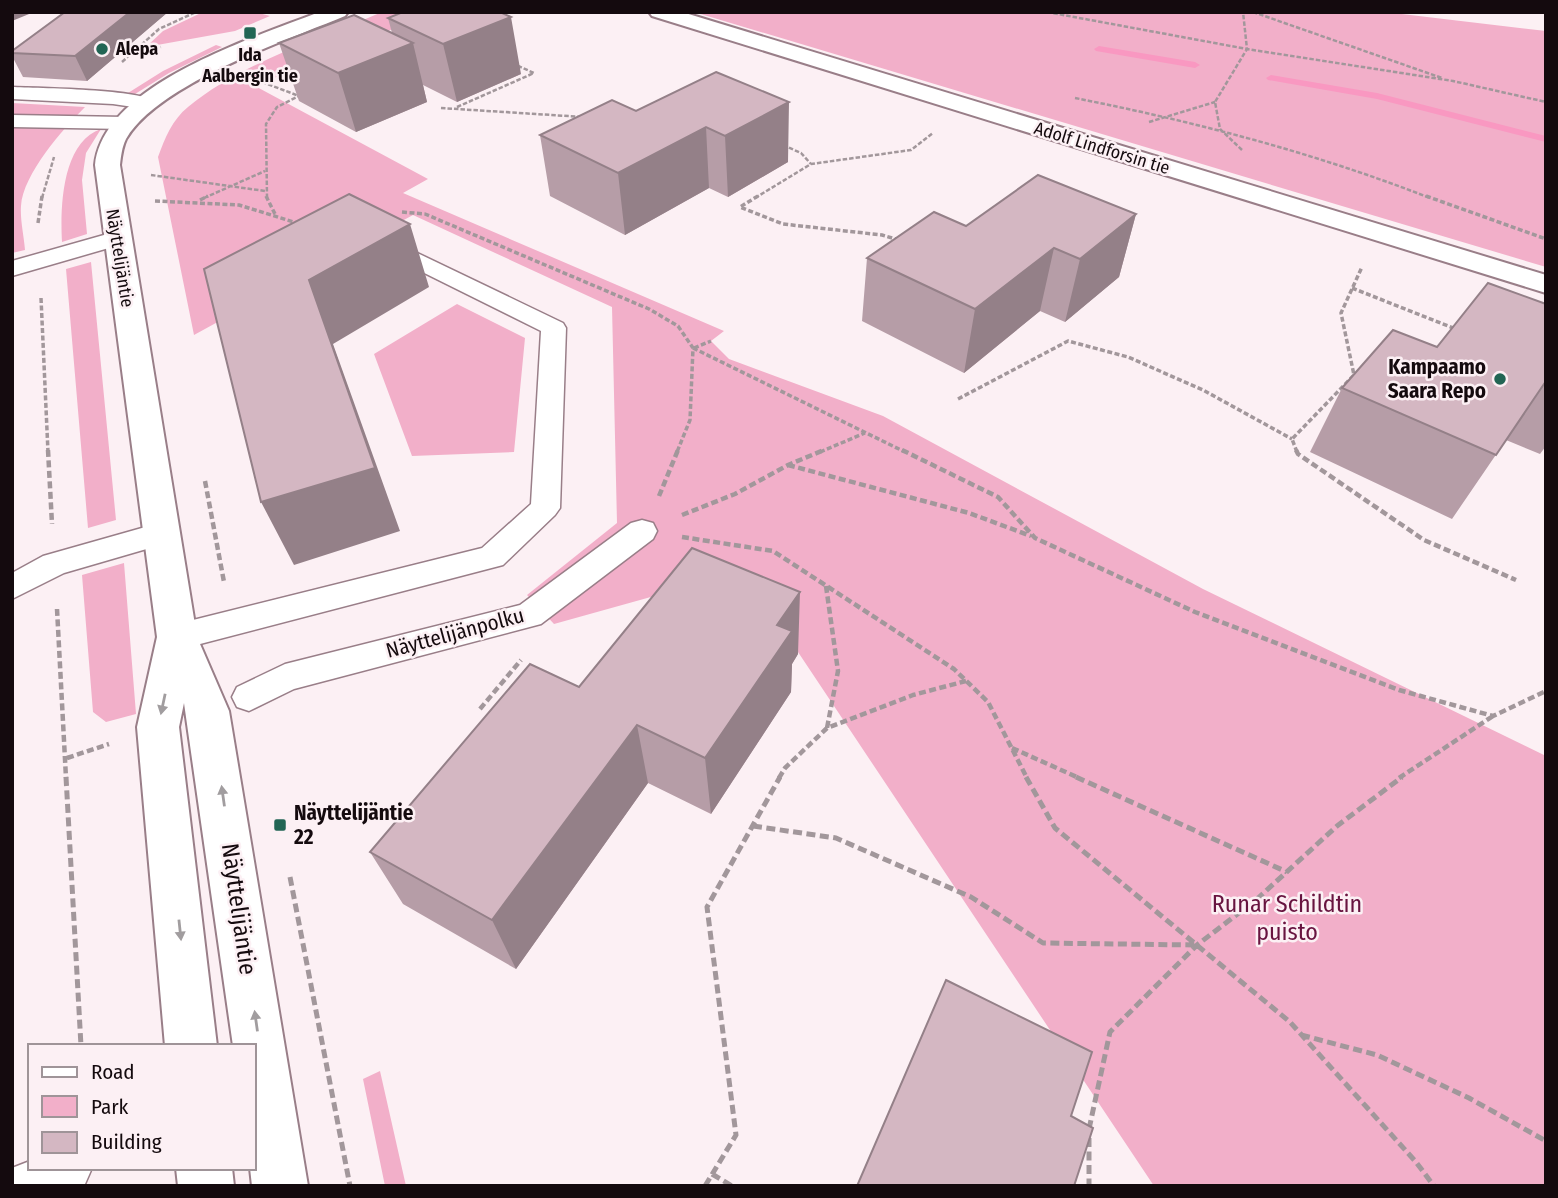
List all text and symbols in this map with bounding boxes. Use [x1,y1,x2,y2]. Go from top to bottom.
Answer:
marker: Ida Aalbergin tie [242,25,258,41]
place label: Alepa [115,38,158,60]
marker: Alepa [94,41,110,57]
place label: Ida Aalbergin tie [201,44,298,87]
street label: Adolf Lindforsin tie [1031,117,1173,179]
street label: Näyttelijäntie [101,207,139,309]
place label: Kampaamo Saara Repo [1388,354,1486,404]
marker: Kampaamo Saara Repo [1492,371,1508,387]
street label: Näyttelijänpolku [383,602,527,664]
one-way arrow [158,693,169,715]
one-way arrow [217,785,228,807]
place label: Näyttelijäntie 22 [293,800,414,850]
marker: Näyttelijäntie 22 [272,817,288,833]
street label: Näyttelijäntie [216,841,262,977]
park label: Runar Schildtin puisto [1212,890,1362,946]
one-way arrow [174,919,185,941]
one-way arrow [250,1010,261,1032]
legend [28,1044,256,1170]
text: Road [91,1059,135,1085]
text: Park [91,1094,129,1120]
text: Building [91,1129,162,1155]

